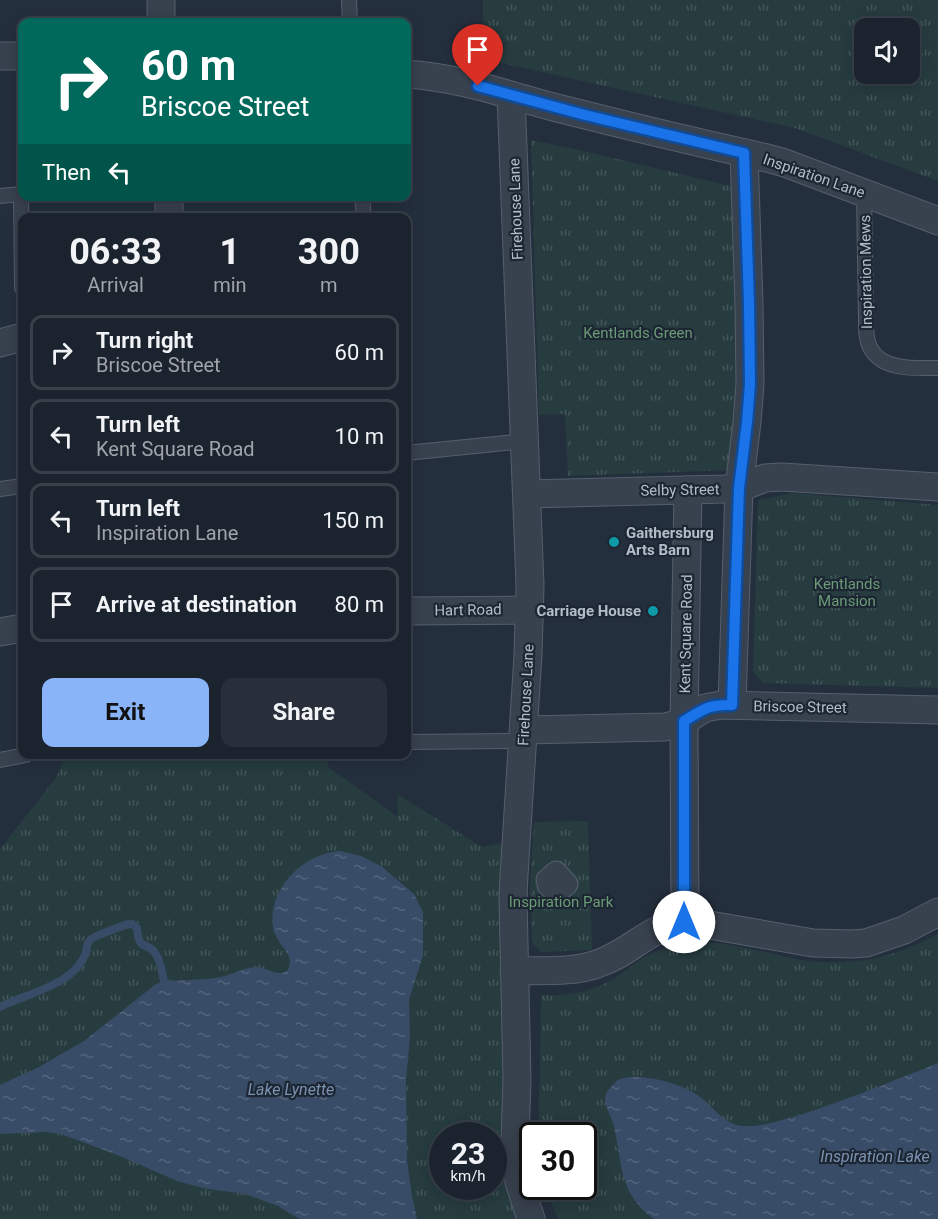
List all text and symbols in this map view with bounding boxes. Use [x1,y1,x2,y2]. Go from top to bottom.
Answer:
map controls [854,18,920,84]
button: sound [854,18,920,84]
pin [452,24,503,86]
icon: arrive [461,33,494,66]
text: 60 m [141,41,236,90]
icon: right [42,42,120,120]
text: Briscoe Street [141,91,309,123]
street label: Inspiration Lane [761,150,867,202]
icon: left [103,156,136,189]
street label: Firehouse Lane [505,158,527,260]
text: Then [42,160,91,185]
street label: Inspiration Mews [856,215,876,329]
text: 06:33 [69,231,162,273]
text: 1 [220,231,240,273]
text: 300 [298,231,360,273]
text: Arrival [87,273,144,297]
text: min [213,273,247,297]
text: m [320,273,338,297]
park label: Kentlands Green [583,324,693,342]
text: Turn right [96,328,193,353]
icon: right [45,336,78,369]
text: 60 m [335,340,384,365]
text: Briscoe Street [96,353,221,377]
text: Turn left [96,412,180,437]
icon: left [45,420,78,453]
text: 10 m [335,424,384,449]
text: Kent Square Road [96,437,255,461]
street label: Selby Street [640,480,720,500]
text: Turn left [96,496,180,521]
icon: left [45,504,78,537]
text: 150 m [322,508,384,533]
text: Inspiration Lane [96,521,238,545]
place label: Gaithersburg Arts Barn [626,524,714,559]
marker: Gaithersburg Arts Barn [607,535,621,549]
street label: Kent Square Road [676,574,696,694]
park label: Kentlands Mansion [814,575,880,610]
icon: arrive [45,588,78,621]
text: Arrive at destination [96,592,297,617]
text: 80 m [335,592,384,617]
street label: Hart Road [434,600,502,620]
place label: Carriage House [537,602,641,620]
marker: Carriage House [646,604,660,618]
street label: Firehouse Lane [514,644,538,746]
button: Exit [42,678,209,747]
button: Share [221,678,387,747]
street label: Briscoe Street [753,697,847,717]
position arrow [652,890,716,954]
park label: Inspiration Park [509,893,614,911]
water label: Lake Lynette [248,1080,334,1099]
speed limit sign: 30 [519,1122,597,1200]
text: 23 [451,1136,485,1171]
water label: Inspiration Lake [820,1147,930,1166]
text: km/h [450,1167,486,1185]

